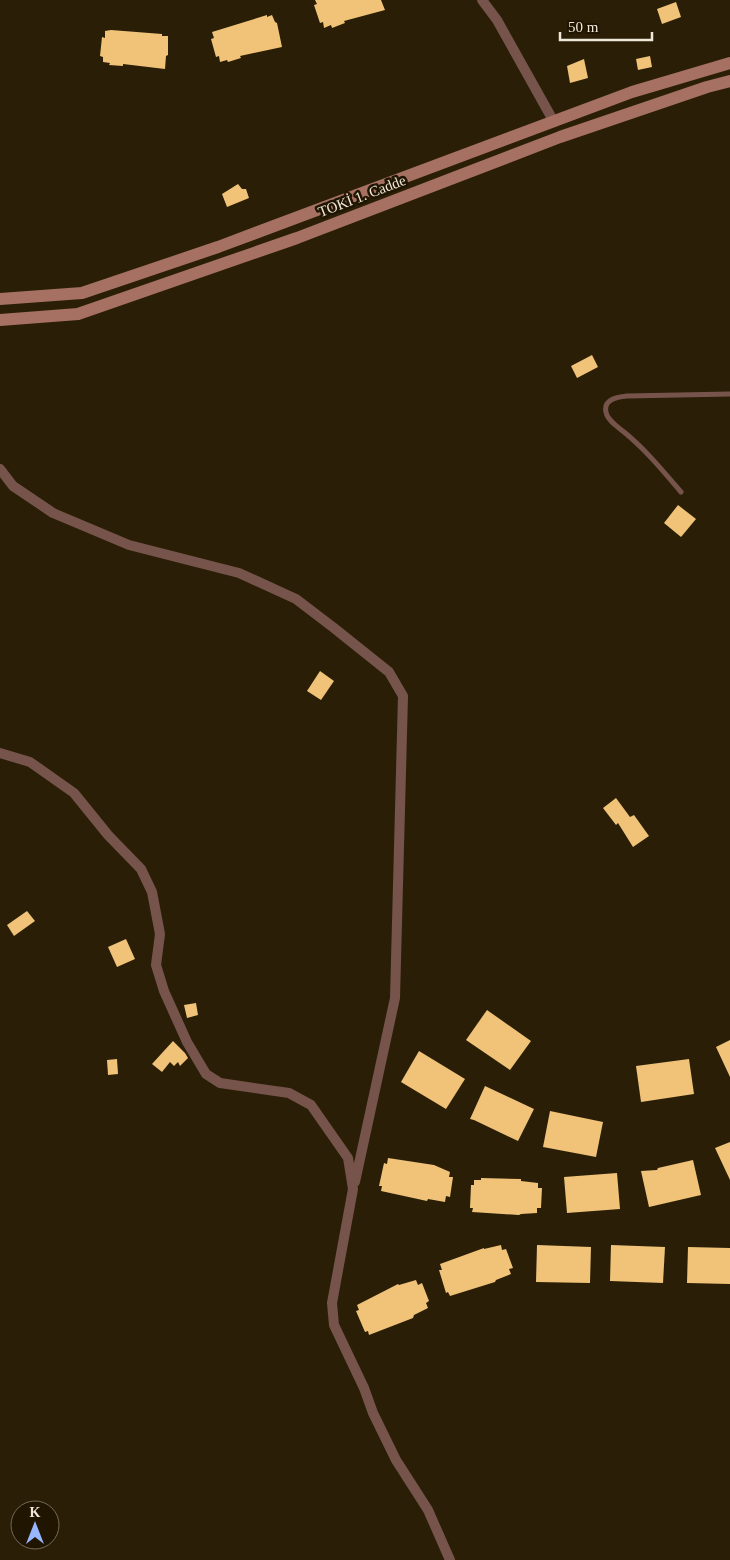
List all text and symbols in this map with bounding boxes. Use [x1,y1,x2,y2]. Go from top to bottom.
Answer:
scale bar [560,10,652,42]
text: 50 m [568,19,599,35]
street label: TOKİ 1. Cadde [316,172,408,220]
north arrow [10,1500,60,1550]
text: K [30,1505,41,1520]

